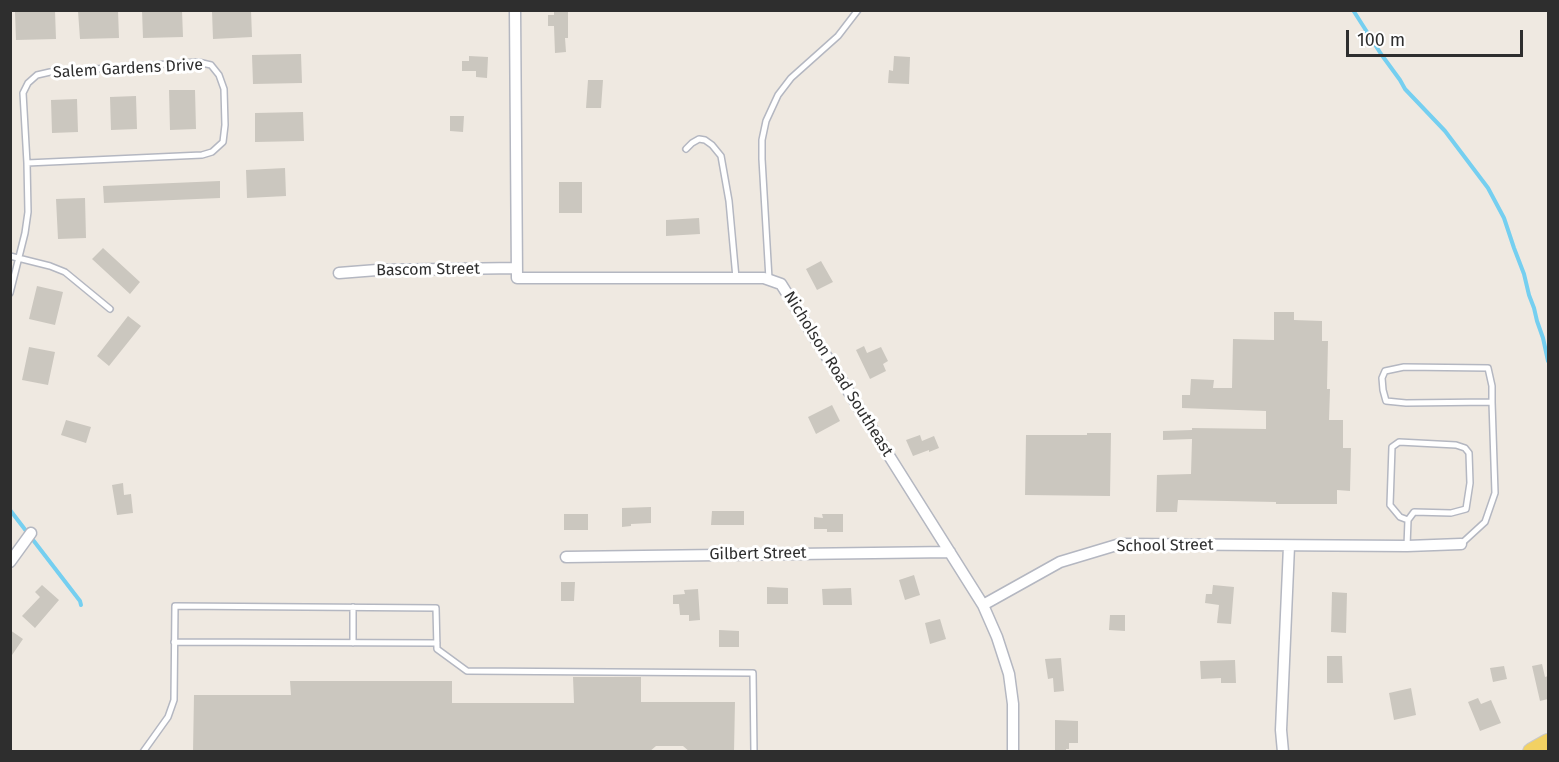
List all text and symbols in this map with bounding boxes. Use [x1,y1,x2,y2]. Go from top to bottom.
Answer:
scale bar [1349,18,1526,56]
text: 100 m [1357,29,1405,51]
street label: Salem Gardens Drive [53,55,203,83]
street label: Bascom Street [376,259,480,281]
street label: Nicholson Road Southeast [779,288,897,460]
street label: School Street [1116,536,1214,556]
street label: Gilbert Street [709,544,807,564]

